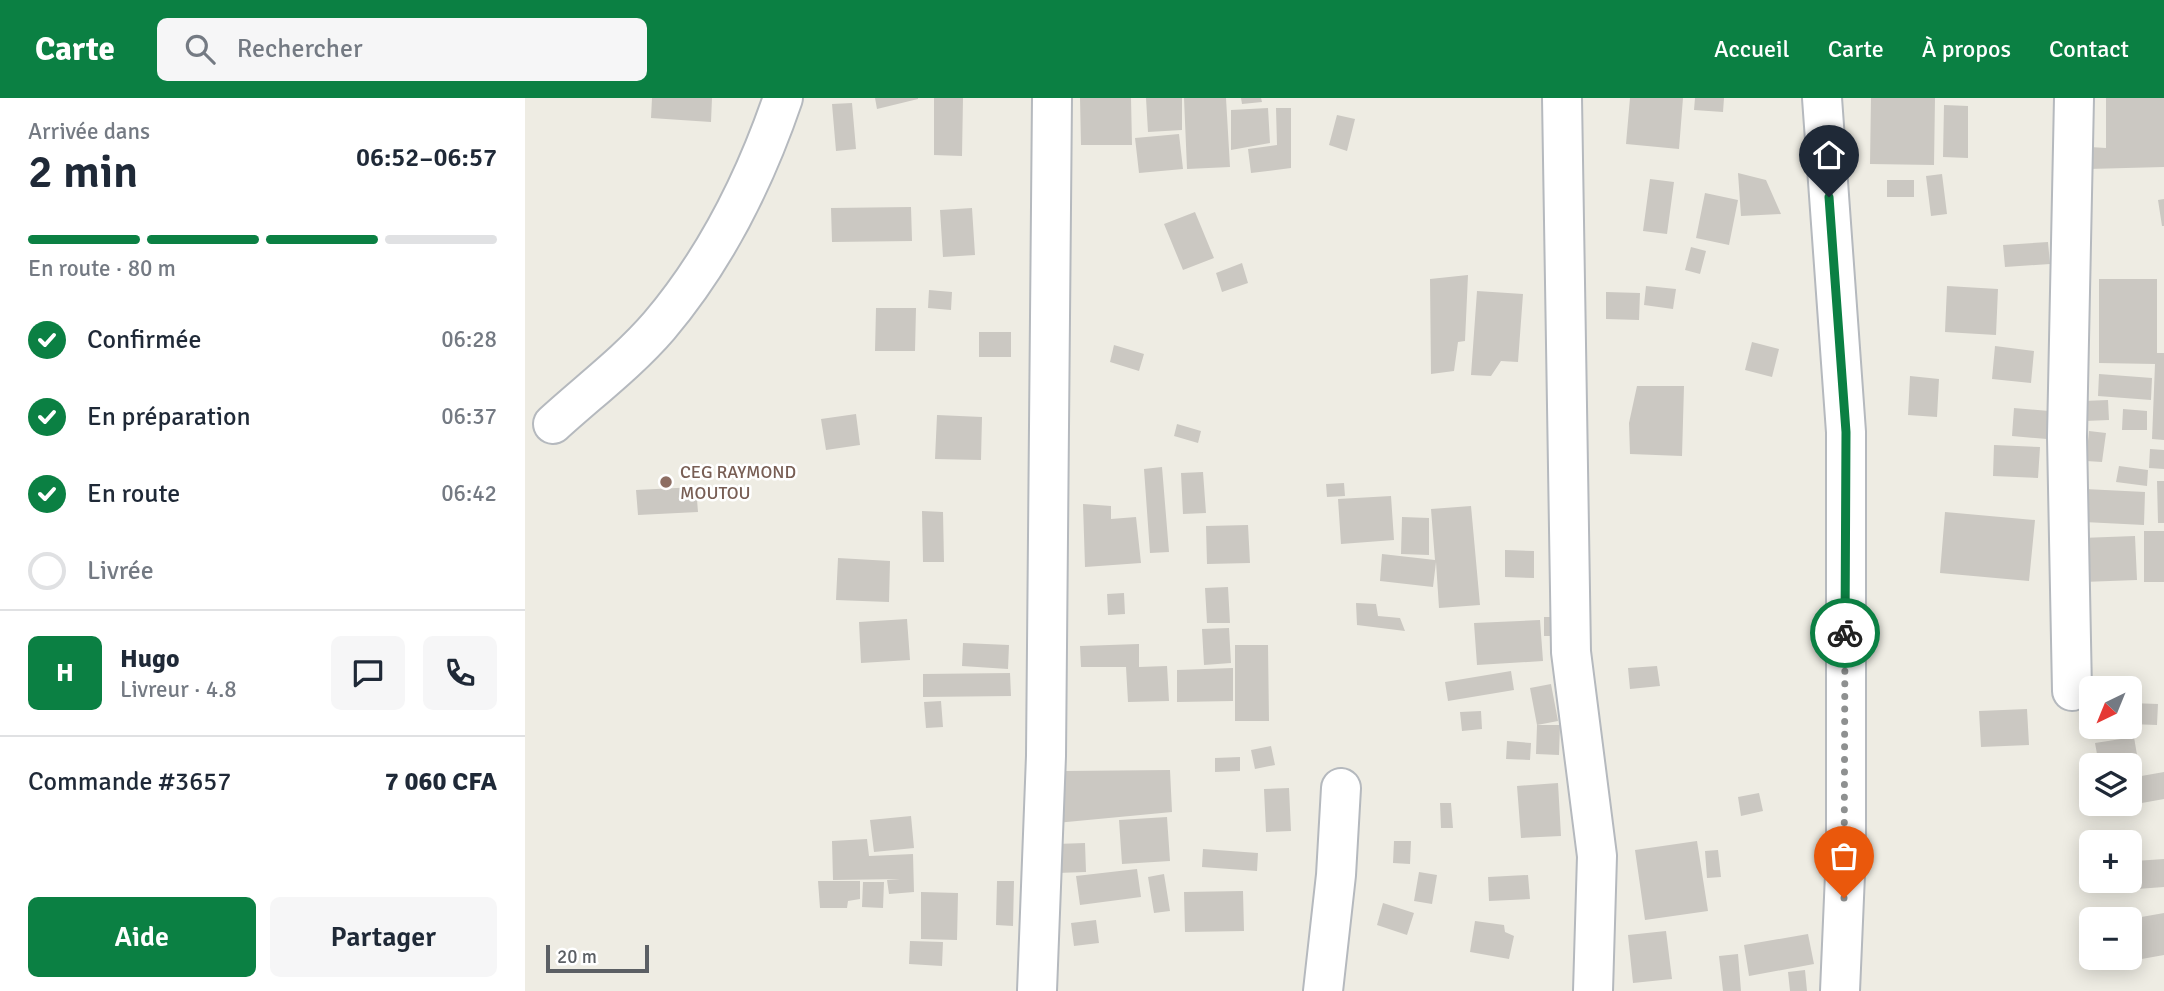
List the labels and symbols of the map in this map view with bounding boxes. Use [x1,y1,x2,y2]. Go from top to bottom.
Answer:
pin [1799,125,1859,197]
place label: CEG RAYMOND MOUTOU [680,461,796,504]
marker: CEG RAYMOND MOUTOU [658,474,674,490]
courier [1810,598,1880,668]
north arrow [2079,676,2142,738]
pin [1814,826,1874,898]
scale bar [546,942,649,974]

